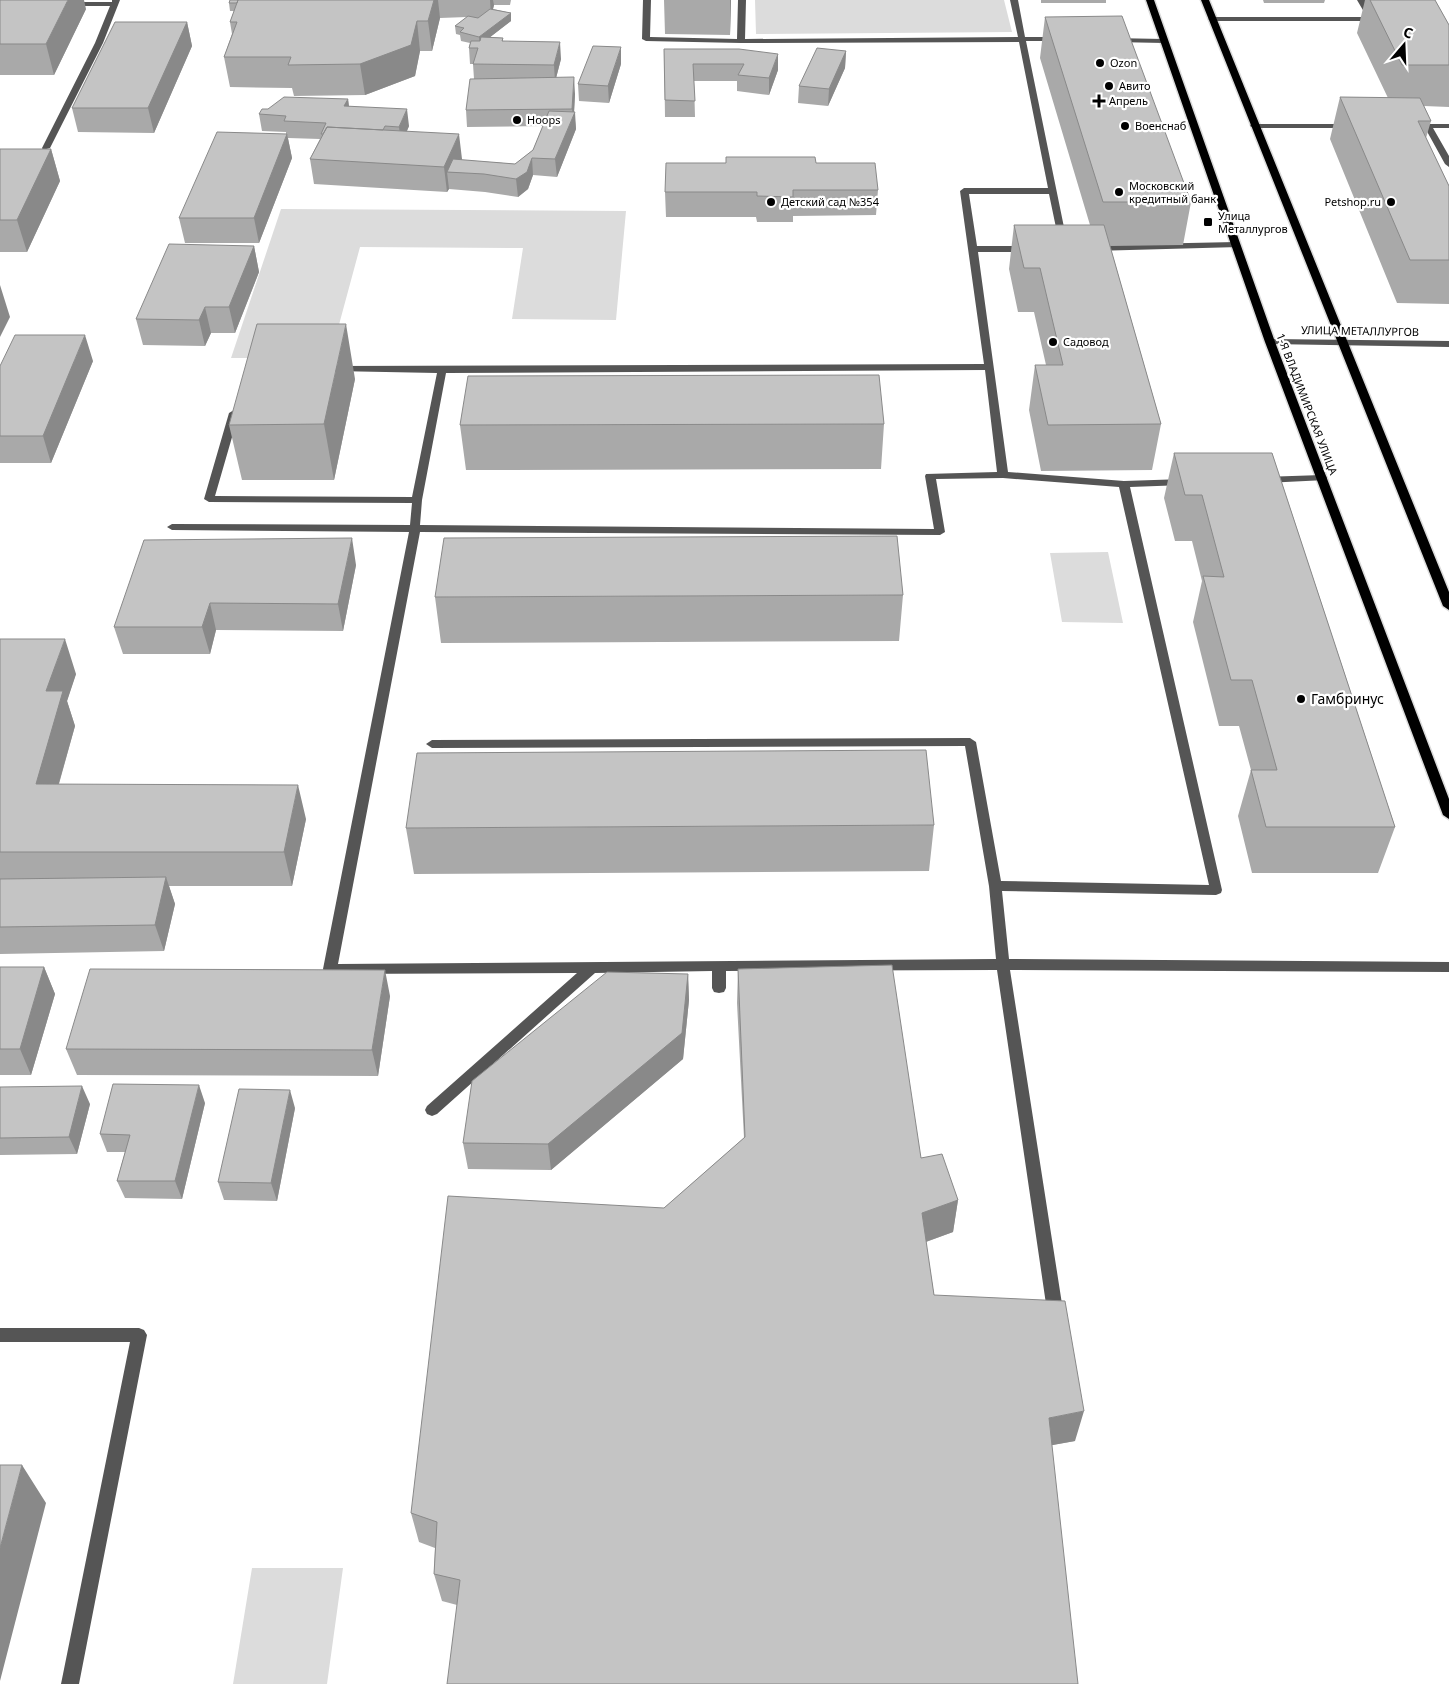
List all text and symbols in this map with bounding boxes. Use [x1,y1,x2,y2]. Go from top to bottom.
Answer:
north arrow [1379,20,1429,70]
text: С [1401,22,1416,43]
place label: Ozon [1110,55,1137,70]
marker: Ozon [1094,57,1106,69]
place label: Авито [1119,78,1151,93]
marker: Авито [1103,80,1115,92]
place label: Апрель [1109,93,1148,108]
marker: Апрель [1093,95,1105,107]
place label: Hoops [527,112,561,127]
marker: Hoops [511,114,523,126]
place label: Военснаб [1135,118,1187,133]
marker: Военснаб [1119,120,1131,132]
place label: Московский кредитный банк [1129,178,1216,206]
marker: Московский кредитный банк [1113,186,1125,198]
place label: Детский сад №354 [781,194,880,209]
place label: Petshop.ru [1324,194,1381,209]
marker: Детский сад №354 [765,196,777,208]
marker: Petshop.ru [1385,196,1397,208]
place label: Улица Металлургов [1218,208,1288,236]
marker: Улица Металлургов [1202,216,1214,228]
street label: УЛИЦА МЕТАЛЛУРГОВ [1301,322,1419,339]
street label: 1-Я ВЛАДИМИРСКАЯ УЛИЦА [1273,331,1342,478]
place label: Садовод [1063,334,1109,349]
marker: Садовод [1047,336,1059,348]
place label: Гамбринус [1311,689,1384,708]
marker: Гамбринус [1295,693,1307,705]

